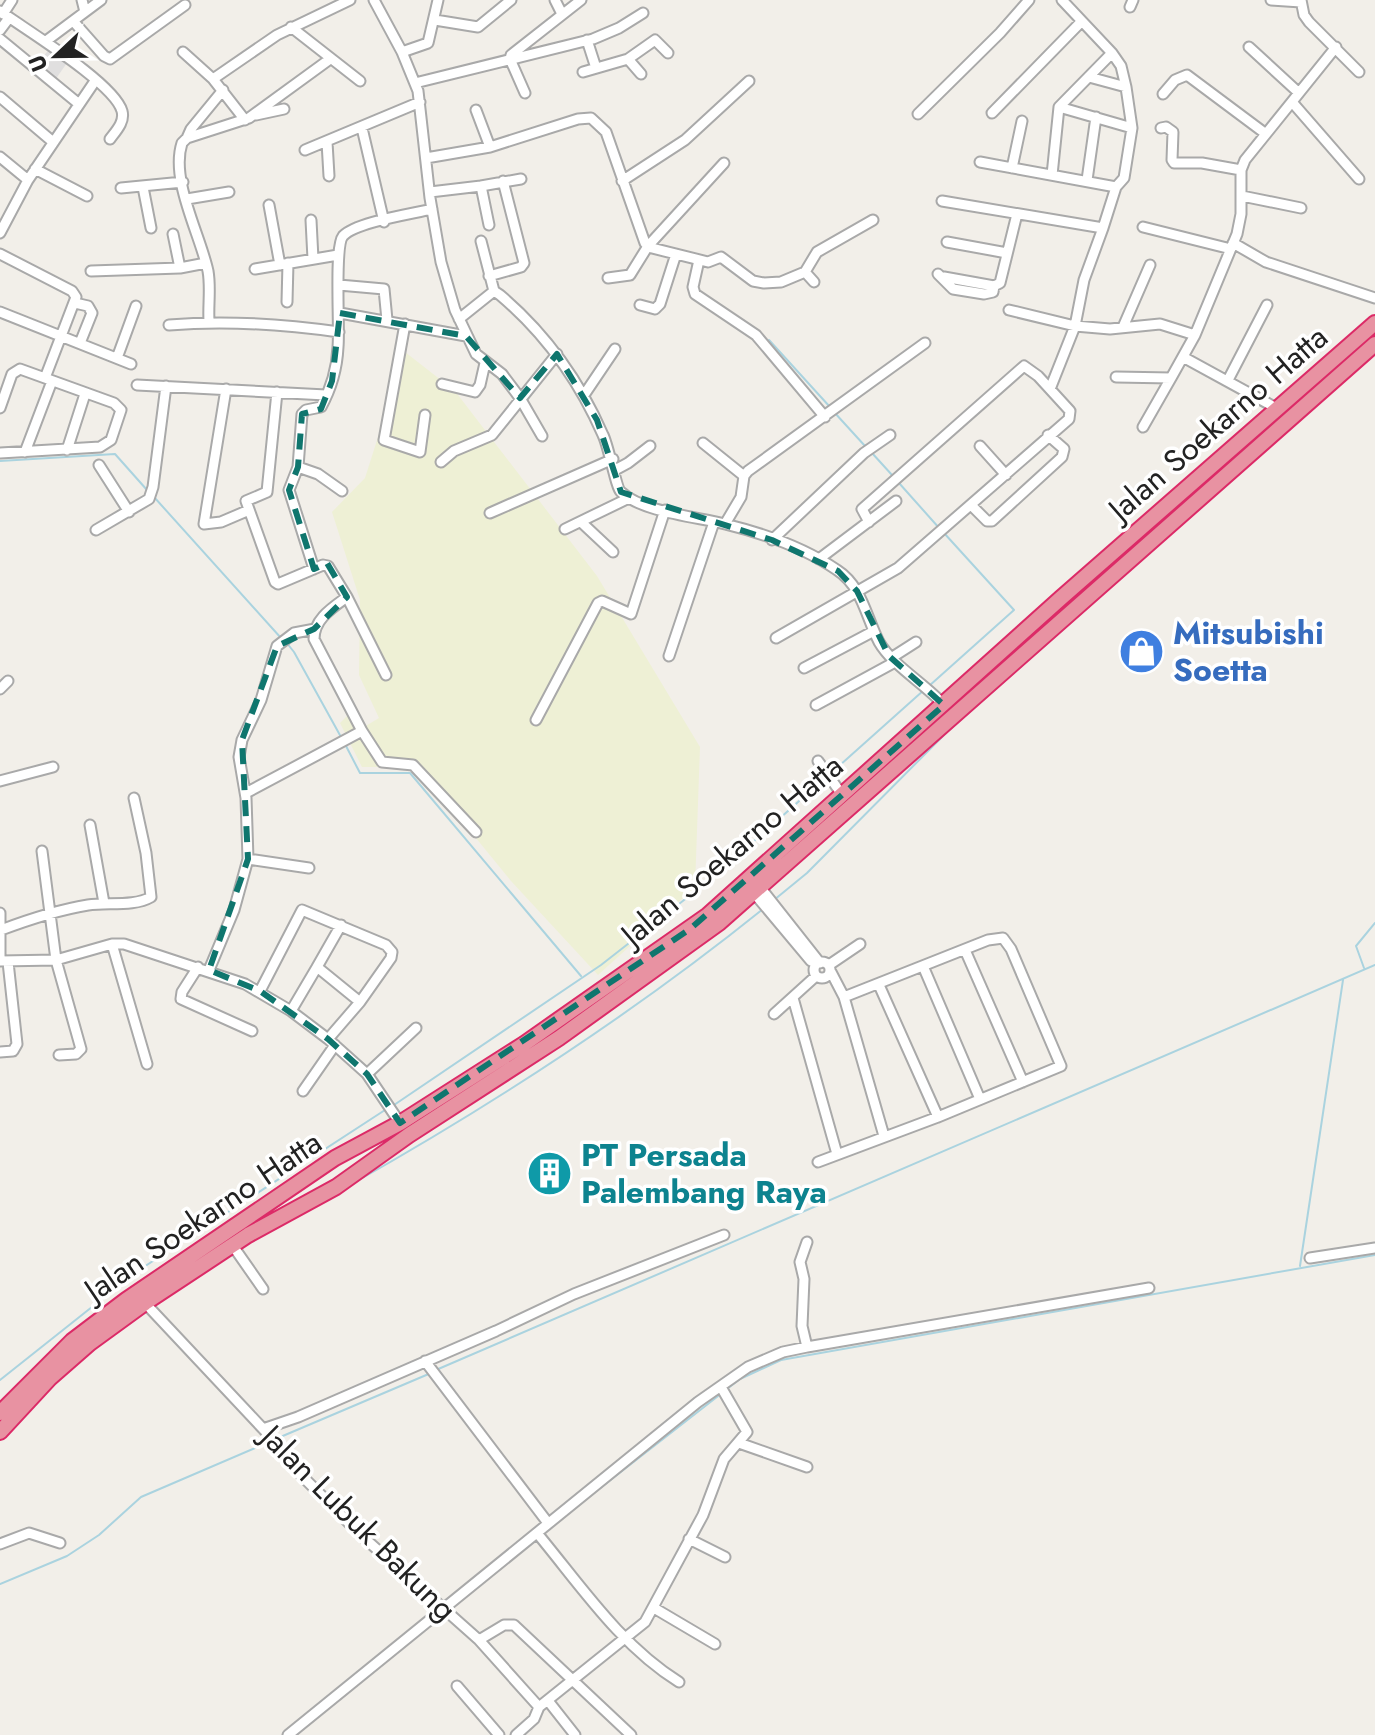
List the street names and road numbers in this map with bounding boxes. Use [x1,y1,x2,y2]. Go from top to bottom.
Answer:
street label: Jalan Soekarno Hatta [1095,315,1338,534]
street label: Jalan Soekarno Hatta [608,743,853,959]
street label: Jalan Soekarno Hatta [72,1119,331,1315]
street label: Jalan Lubuk Bakung [248,1412,467,1631]

